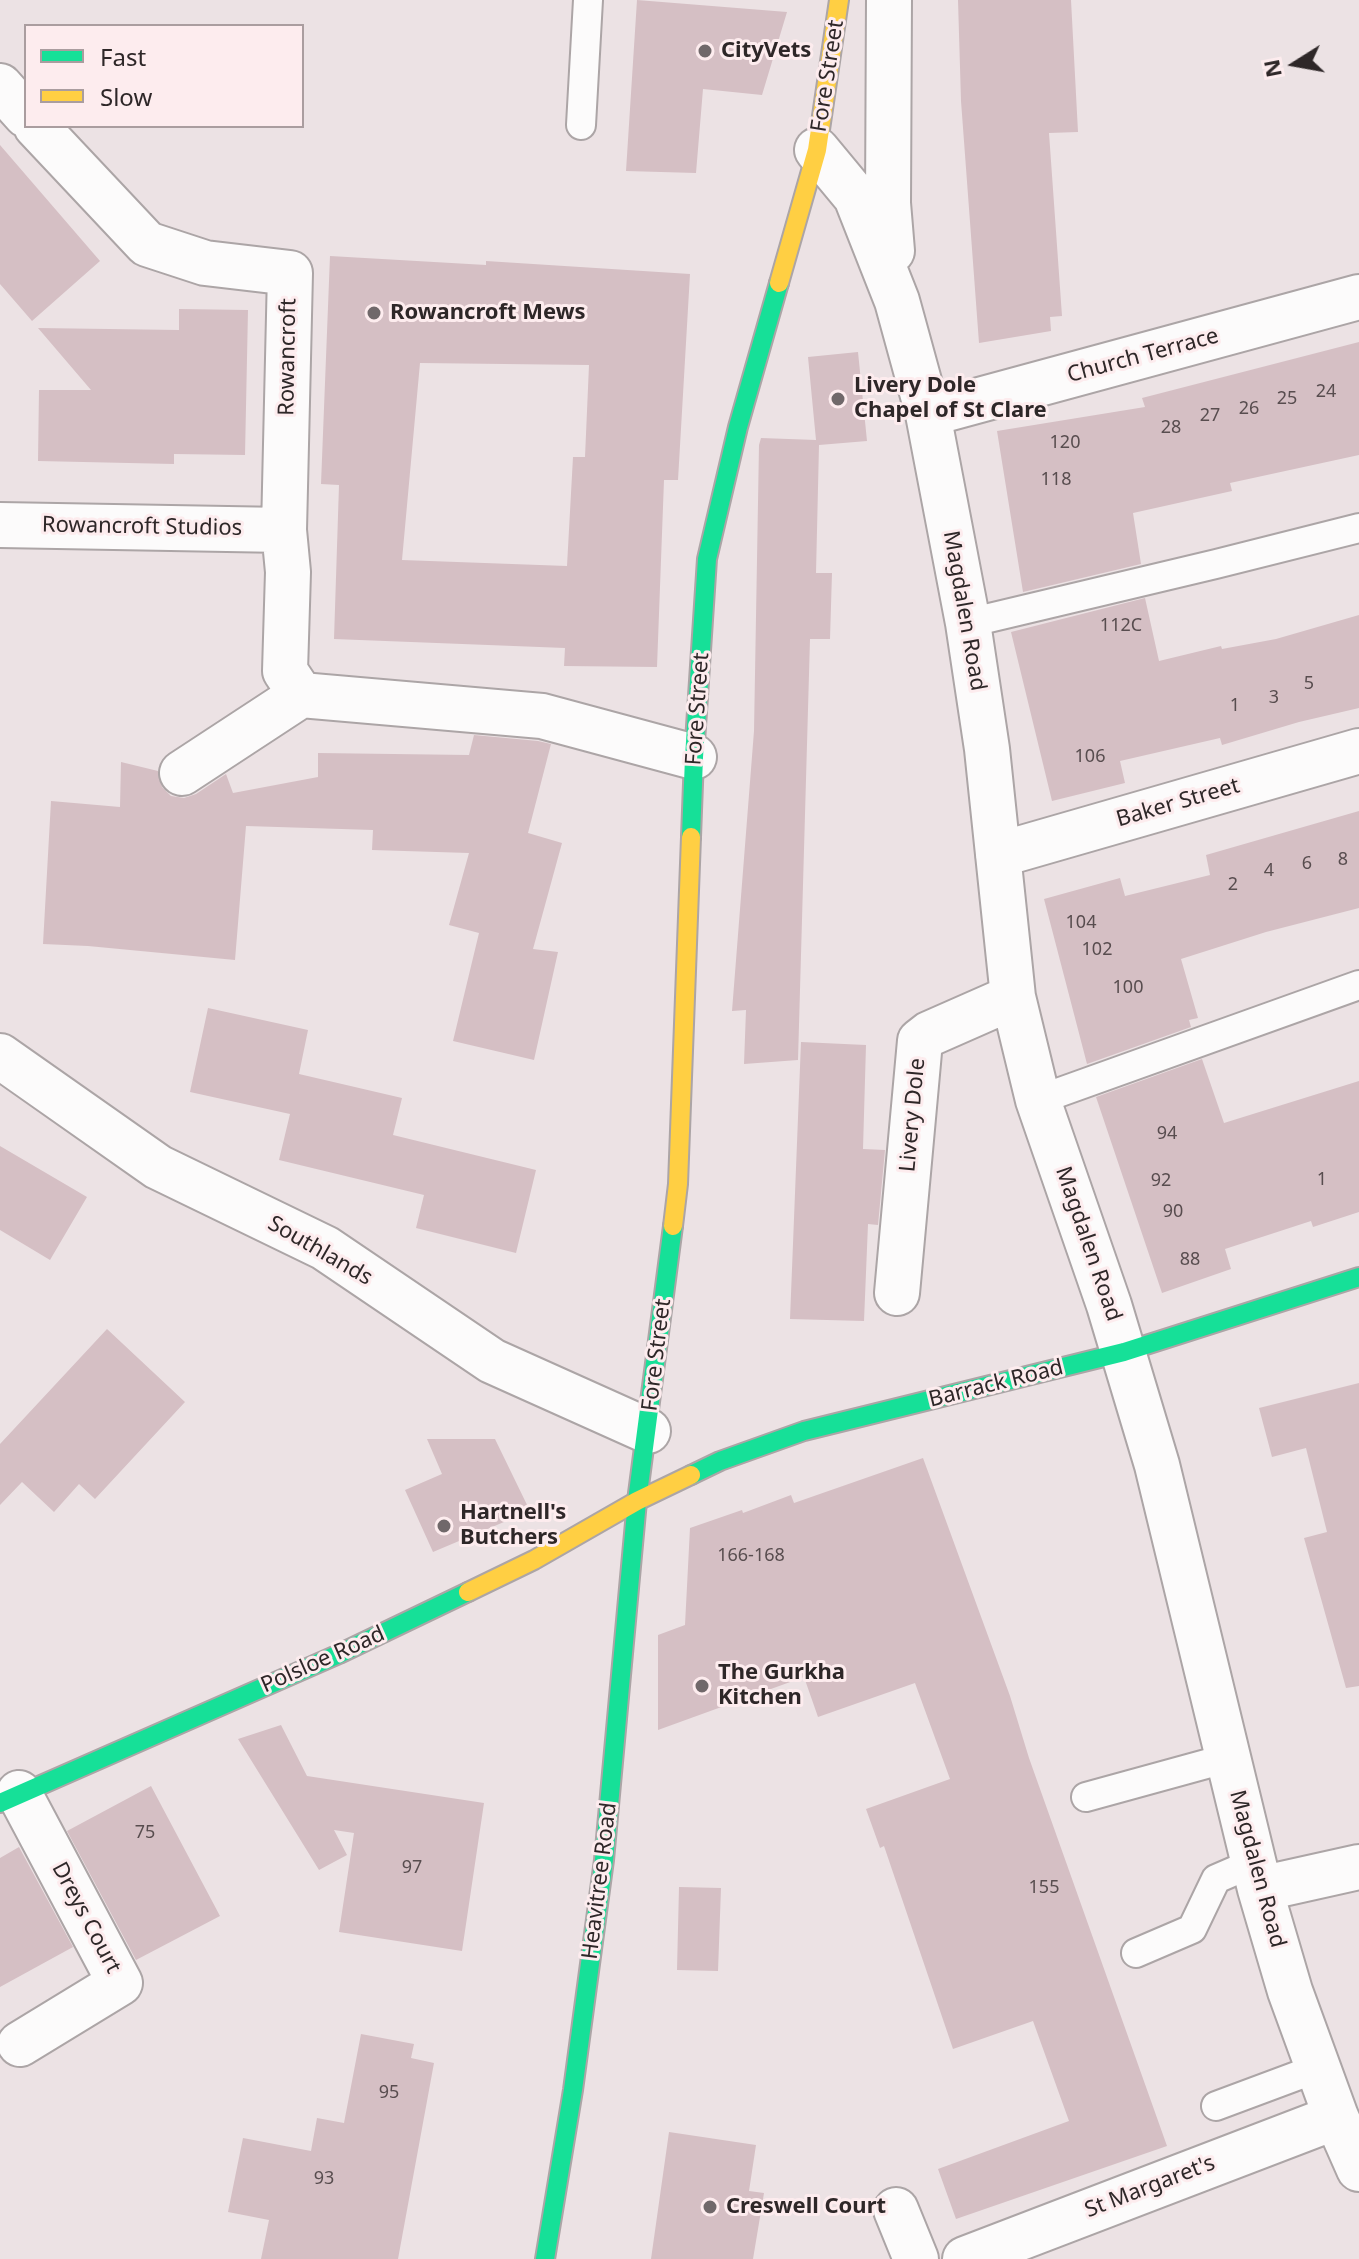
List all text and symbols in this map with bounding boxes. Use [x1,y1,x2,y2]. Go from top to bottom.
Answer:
street label: Fore Street [806,18,850,134]
legend [24,24,304,128]
north arrow [1255,24,1335,104]
place label: CityVets [721,38,811,64]
text: Fast [100,40,146,73]
marker: CityVets [696,42,714,60]
text: N [1255,57,1288,80]
text: Slow [100,80,152,113]
street label: Rowancroft [274,298,302,416]
place label: Rowancroft Mews [390,300,586,326]
marker: Rowancroft Mews [365,304,383,322]
street label: Church Terrace [1064,323,1222,389]
place label: Livery Dole Chapel of St Clare [854,373,1047,424]
house number: 24 [1316,381,1336,403]
house number: 25 [1277,388,1297,410]
marker: Livery Dole Chapel of St Clare [829,390,847,408]
house number: 26 [1239,398,1259,420]
house number: 27 [1200,405,1220,427]
house number: 28 [1161,417,1181,439]
house number: 120 [1050,432,1080,454]
house number: 118 [1041,469,1071,491]
street label: Rowancroft Studios [42,512,242,542]
street label: Magdalen Road [937,529,991,693]
house number: 112C [1100,615,1142,637]
street label: Fore Street [681,652,715,766]
house number: 5 [1304,673,1314,695]
house number: 3 [1269,687,1279,709]
house number: 1 [1230,695,1240,717]
house number: 106 [1075,746,1105,768]
street label: Baker Street [1113,773,1243,833]
house number: 8 [1338,849,1348,871]
house number: 6 [1302,853,1312,875]
house number: 4 [1264,860,1274,882]
house number: 2 [1228,874,1238,896]
house number: 104 [1066,912,1096,934]
house number: 102 [1082,939,1112,961]
house number: 100 [1113,977,1143,999]
street label: Livery Dole [895,1057,931,1173]
house number: 94 [1157,1123,1177,1145]
street label: Magdalen Road [1049,1163,1127,1325]
house number: 1 [1317,1169,1327,1191]
house number: 92 [1151,1170,1171,1192]
house number: 90 [1163,1201,1183,1223]
street label: Southlands [263,1211,377,1291]
house number: 88 [1180,1249,1200,1271]
street label: Fore Street [637,1297,677,1413]
street label: Barrack Road [926,1355,1066,1413]
place label: Hartnell's Butchers [460,1500,566,1552]
marker: Hartnell's Butchers [435,1517,453,1535]
house number: 166-168 [717,1545,785,1567]
street label: Polsloe Road [257,1621,389,1699]
place label: The Gurkha Kitchen [718,1660,845,1712]
marker: The Gurkha Kitchen [693,1677,711,1695]
street label: Magdalen Road [1223,1787,1291,1951]
street label: Heavitree Road [577,1801,623,1961]
house number: 75 [135,1822,155,1844]
house number: 97 [402,1857,422,1879]
street label: Dreys Court [46,1858,126,1978]
house number: 155 [1029,1877,1059,1899]
house number: 95 [379,2082,399,2104]
street label: St Margaret's [1081,2150,1219,2224]
house number: 93 [314,2168,334,2190]
place label: Creswell Court [726,2194,886,2220]
marker: Creswell Court [701,2198,719,2216]

